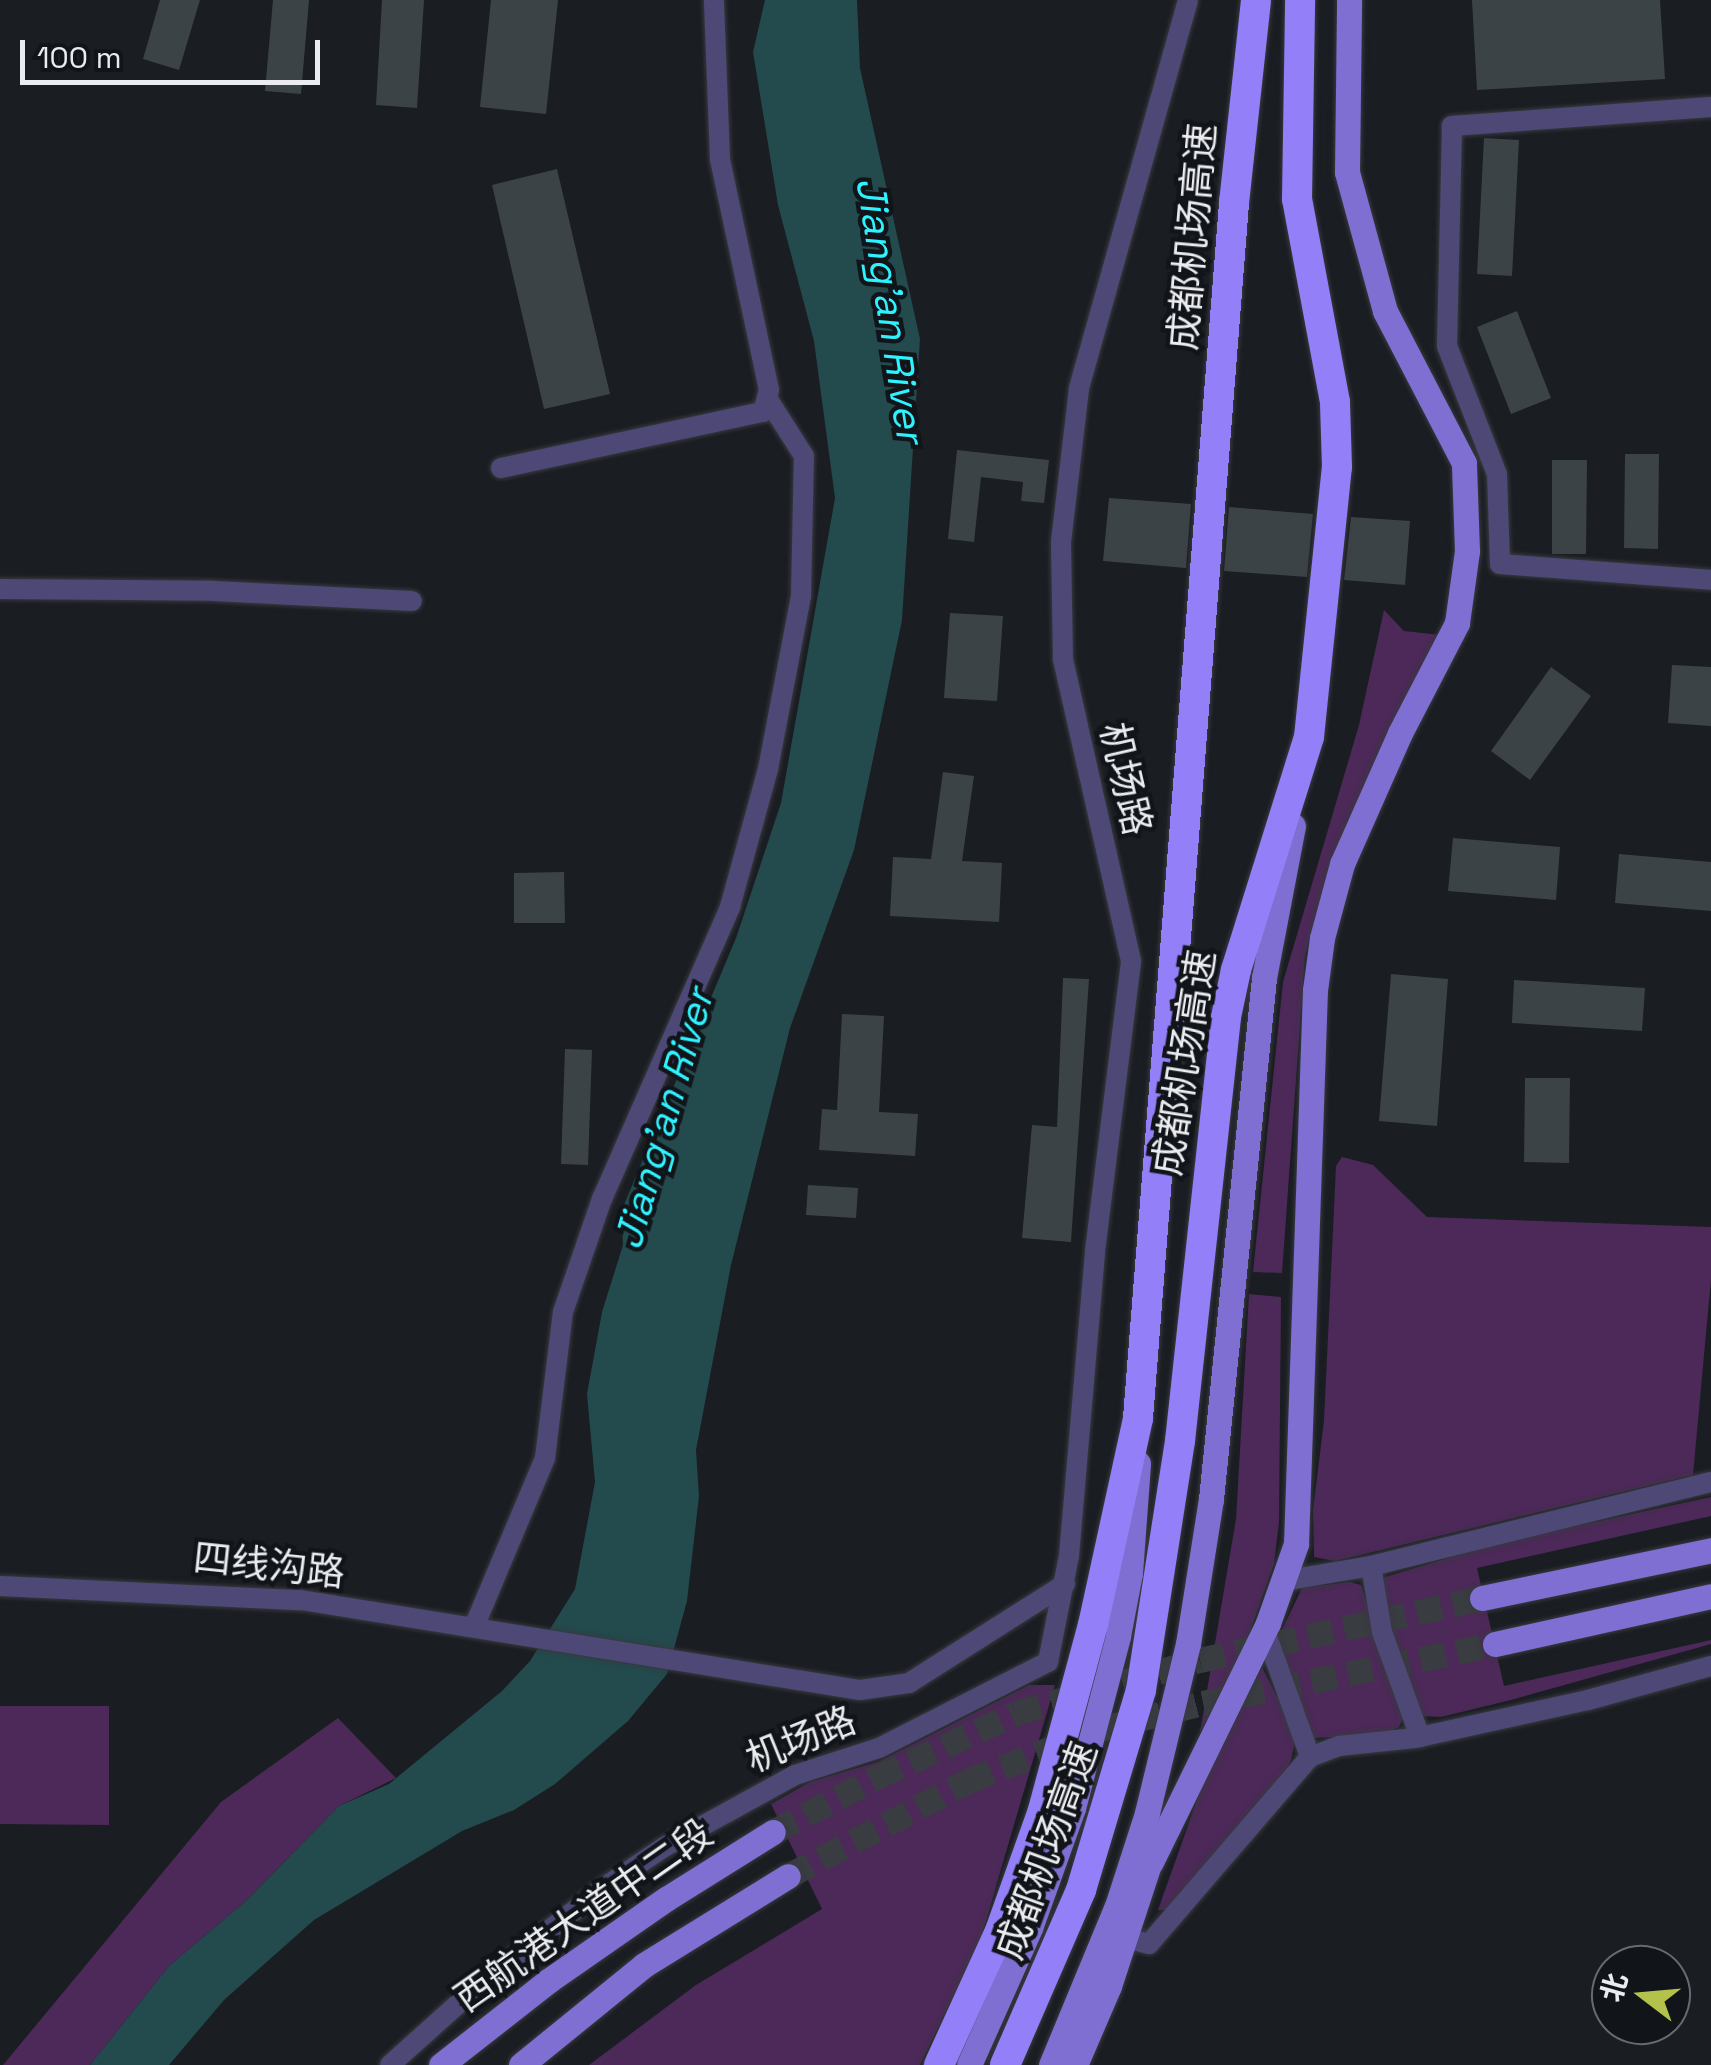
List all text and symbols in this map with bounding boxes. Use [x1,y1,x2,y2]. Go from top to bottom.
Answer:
scale bar [25,20,325,82]
text: 100 m [37,38,122,77]
street label: 成都机场高速 [1160,121,1226,353]
water label: Jiang'an River [845,174,935,446]
street label: 机场路 [1090,718,1160,840]
street label: 成都机场高速 [1145,947,1225,1179]
water label: Jiang'an River [604,983,724,1255]
street label: 四线沟路 [191,1535,347,1597]
street label: 机场路 [740,1698,862,1782]
street label: 成都机场高速 [987,1736,1107,1966]
street label: 西航港大道中二段 [446,1810,722,2022]
north arrow [1591,1945,1691,2045]
text: 北 [1593,1969,1635,2006]

